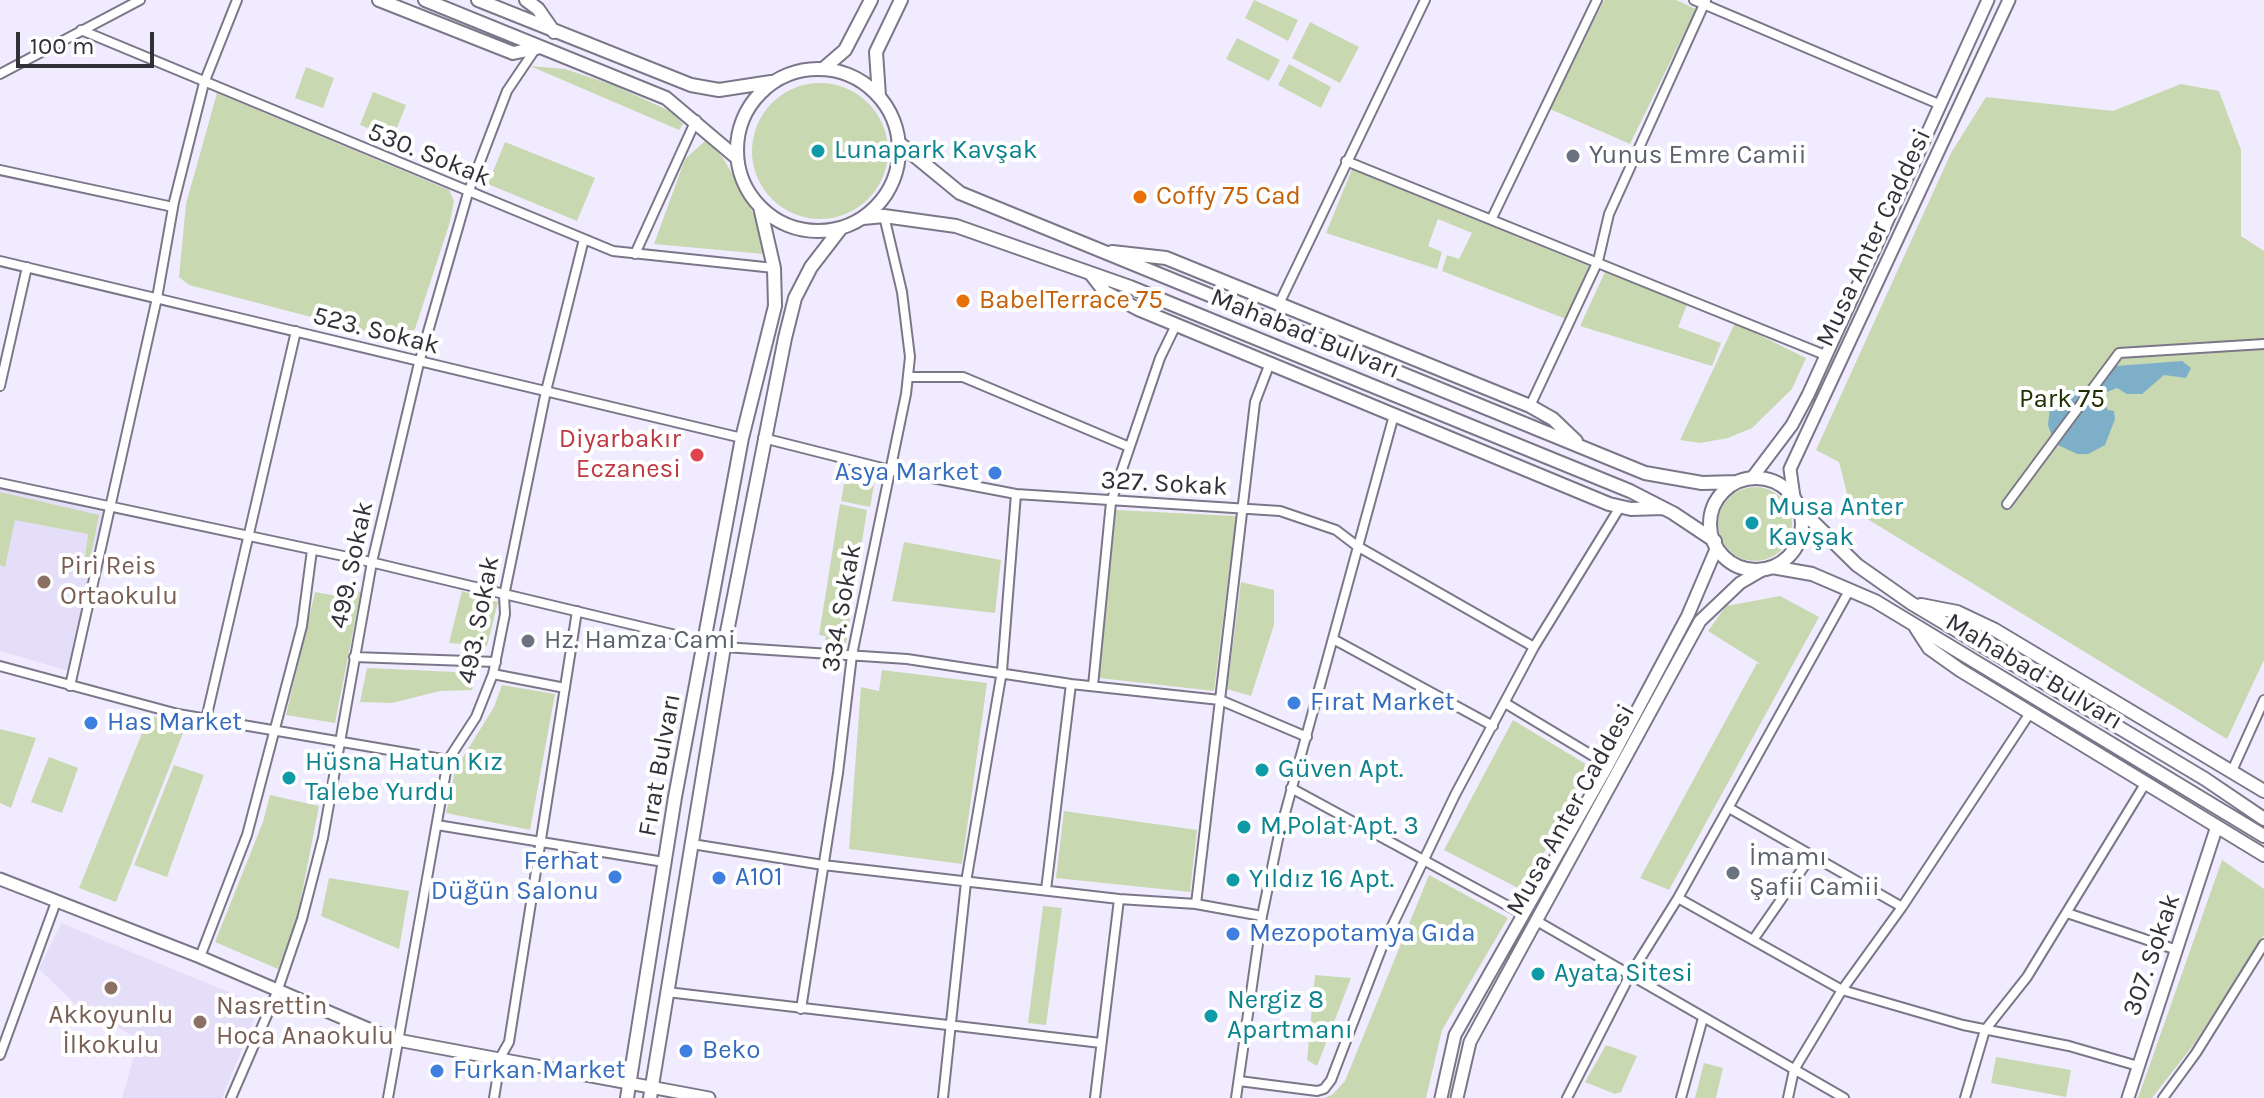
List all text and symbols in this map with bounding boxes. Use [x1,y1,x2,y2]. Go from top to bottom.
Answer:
scale bar [20,16,158,66]
text: 100 m [30,32,95,60]
street label: 530. Sokak [363,116,495,194]
street label: Musa Anter Caddesi [1810,124,1938,352]
place label: Lunapark Kavşak [834,135,1037,167]
place label: Yunus Emre Camii [1589,140,1806,172]
marker: Lunapark Kavşak [809,142,827,160]
marker: Yunus Emre Camii [1564,147,1582,165]
place label: Coffy 75 Cad [1156,181,1301,213]
marker: Coffy 75 Cad [1131,188,1149,206]
street label: Mahabad Bulvarı [1206,282,1404,386]
place label: BabelTerrace 75 [979,285,1163,317]
marker: BabelTerrace 75 [954,292,972,310]
street label: 523. Sokak [309,300,443,362]
park label: Park 75 [2019,384,2105,416]
place label: Diyarbakır Eczanesi [559,424,681,486]
marker: Diyarbakır Eczanesi [688,446,706,464]
place label: Asya Market [835,457,979,489]
marker: Asya Market [986,464,1004,482]
street label: 327. Sokak [1100,465,1228,503]
place label: Musa Anter Kavşak [1768,492,1903,554]
street label: 499. Sokak [323,499,381,631]
marker: Musa Anter Kavşak [1743,514,1761,532]
street label: 334. Sokak [815,541,869,675]
place label: Piri Reis Ortaokulu [60,551,178,612]
street label: 493. Sokak [451,554,507,686]
marker: Piri Reis Ortaokulu [35,573,53,591]
street label: Mahabad Bulvarı [1940,607,2128,737]
place label: Hz. Hamza Cami [544,625,736,657]
marker: Hz. Hamza Cami [519,632,537,650]
place label: Fırat Market [1310,687,1455,719]
street label: Fırat Bulvarı [632,691,688,839]
marker: Fırat Market [1285,694,1303,712]
street label: Musa Anter Caddesi [1500,699,1642,921]
place label: Has Market [107,707,242,739]
marker: Has Market [82,714,100,732]
place label: Hüsna Hatun Kız Talebe Yurdu [305,747,503,808]
place label: Güven Apt. [1278,754,1403,786]
marker: Güven Apt. [1253,761,1271,779]
marker: Hüsna Hatun Kız Talebe Yurdu [280,769,298,787]
place label: M.Polat Apt. 3 [1260,811,1419,843]
marker: M.Polat Apt. 3 [1235,818,1253,836]
place label: İmamı Şafii Camii [1749,842,1880,904]
place label: Ferhat Düğün Salonu [431,846,599,908]
place label: A101 [735,862,783,894]
place label: Yıldız 16 Apt. [1249,864,1394,896]
marker: İmamı Şafii Camii [1724,864,1742,882]
marker: Ferhat Düğün Salonu [606,868,624,886]
marker: A101 [710,869,728,887]
marker: Yıldız 16 Apt. [1224,871,1242,889]
street label: 307. Sokak [2117,890,2187,1020]
place label: Mezopotamya Gıda [1249,918,1476,950]
marker: Mezopotamya Gıda [1224,925,1242,943]
place label: Ayata Sitesi [1554,958,1693,990]
marker: Ayata Sitesi [1529,965,1547,983]
marker: Akkoyunlu İlkokulu [102,979,120,997]
place label: Nergiz 8 Apartmanı [1227,985,1353,1046]
place label: Nasrettin Hoca Anaokulu [216,991,394,1052]
place label: Akkoyunlu İlkokulu [48,1000,174,1062]
marker: Nergiz 8 Apartmanı [1202,1007,1220,1025]
marker: Nasrettin Hoca Anaokulu [191,1013,209,1031]
place label: Beko [702,1035,760,1067]
marker: Beko [677,1042,695,1060]
place label: Furkan Market [453,1055,625,1087]
marker: Furkan Market [428,1062,446,1080]

